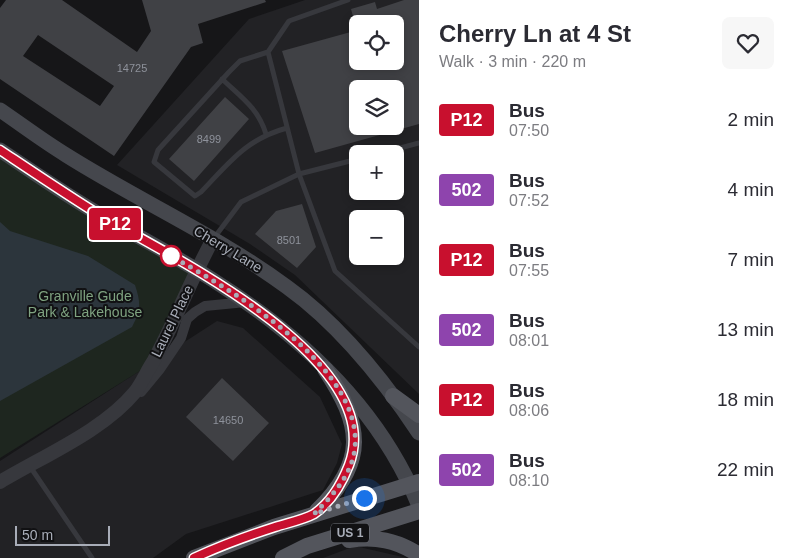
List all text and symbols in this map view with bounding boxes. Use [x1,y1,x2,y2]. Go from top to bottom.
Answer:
map controls [349,15,404,265]
button: locate [349,15,404,70]
button: heart [722,17,774,69]
text: Cherry Ln at 4 St [439,20,631,47]
text: Walk · 3 min · 220 m [439,53,586,70]
house number: 14725 [117,62,147,74]
button: layers [349,80,404,135]
text: Bus [509,100,545,121]
text: 2 min [728,109,774,130]
text: P12 [450,110,483,130]
text: 07:50 [509,122,549,139]
house number: 8499 [197,133,221,145]
button: + [349,145,404,200]
text: Bus [509,170,545,191]
text: 4 min [728,179,774,200]
text: 502 [451,180,482,200]
text: 07:52 [509,192,549,209]
line badge: P12 [86,208,144,240]
button: − [349,210,404,265]
text: P12 [99,214,131,234]
street label: Cherry Lane [191,222,265,276]
house number: 8501 [277,234,301,246]
text: Bus [509,240,545,261]
unlabelled marker [160,245,182,267]
text: 7 min [728,249,774,270]
text: P12 [450,250,483,270]
text: 07:55 [509,262,549,279]
street label: Laurel Place [148,282,196,359]
park label: Granville Gude Park & Lakehouse [28,288,142,320]
text: Bus [509,310,545,331]
text: 13 min [717,319,774,340]
text: 502 [451,320,482,340]
text: 08:01 [509,332,549,349]
text: Bus [509,380,545,401]
text: 18 min [717,389,774,410]
text: P12 [450,390,483,410]
text: 08:06 [509,402,549,419]
house number: 14650 [213,414,243,426]
text: Bus [509,450,545,471]
text: 22 min [717,459,774,480]
text: 502 [451,460,482,480]
text: 08:10 [509,472,549,489]
your location [352,486,377,511]
scale bar [15,523,110,546]
road number: US 1 [331,524,369,542]
text: 50 m [22,527,53,543]

